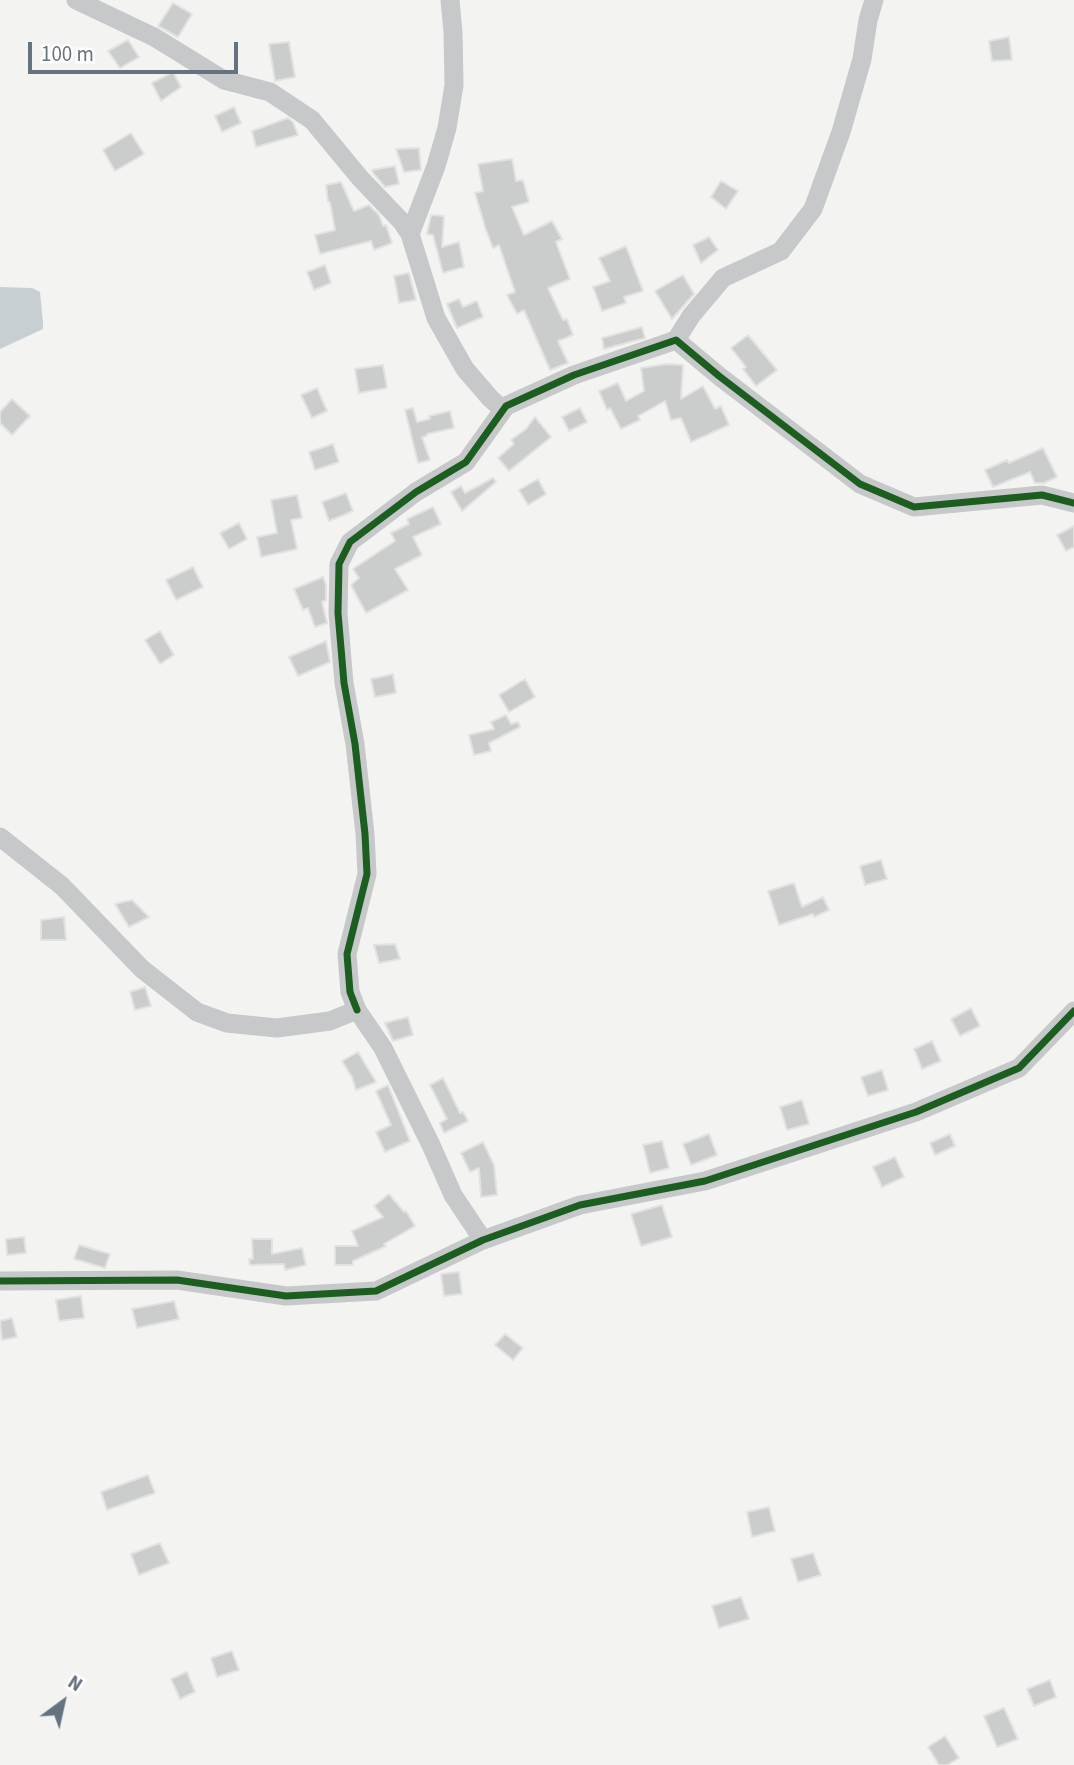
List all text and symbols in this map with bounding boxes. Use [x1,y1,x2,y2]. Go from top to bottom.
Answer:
scale bar [32,28,242,72]
text: 100 m [41,39,94,69]
north arrow [28,1667,98,1737]
text: N [62,1669,87,1699]

